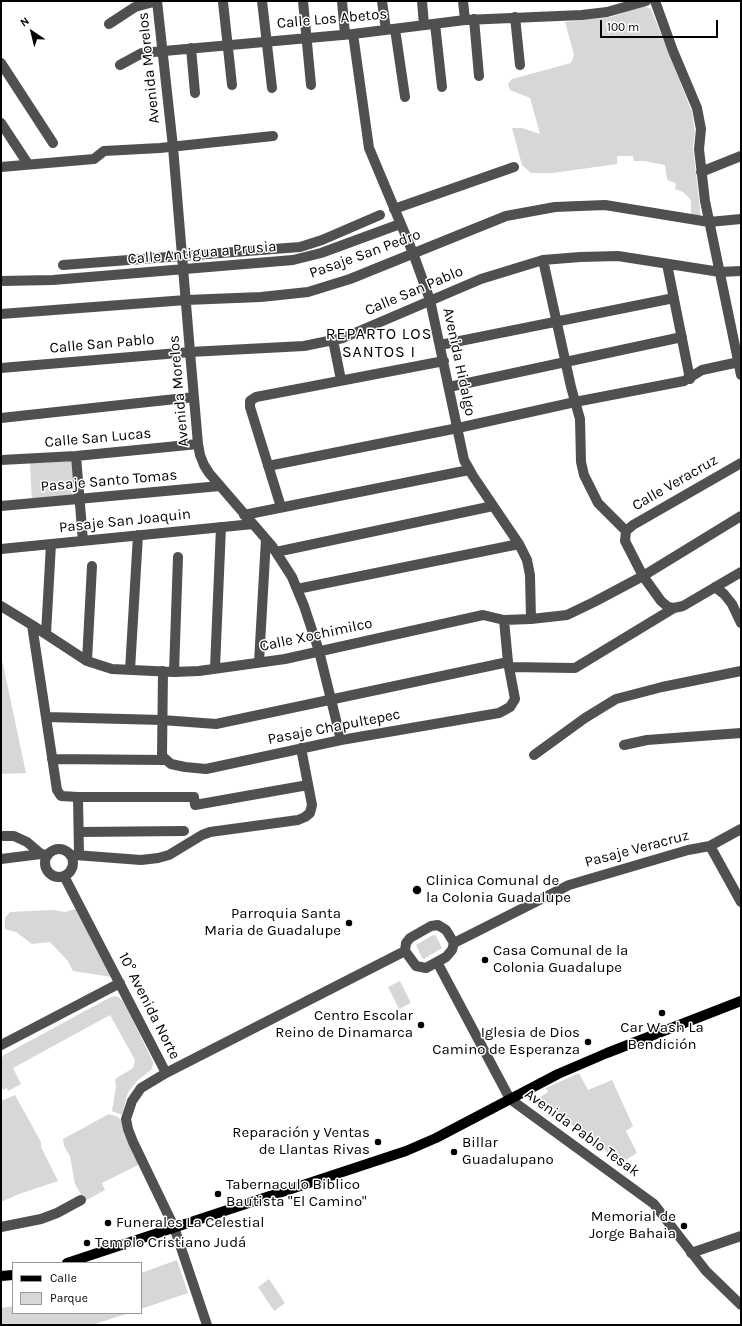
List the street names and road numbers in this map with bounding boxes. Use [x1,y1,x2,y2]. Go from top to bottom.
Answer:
street label: Calle Los Abetos [276,5,388,33]
street label: Avenida Morelos [134,11,164,125]
street label: Pasaje San Pedro [307,226,423,282]
street label: Calle Antigua a Prusia [127,238,277,268]
street label: Calle San Pablo [362,262,466,320]
street label: Avenida Hidalgo [439,306,479,418]
street label: Calle San Pablo [49,330,155,358]
street label: Avenida Morelos [165,334,193,448]
street label: Calle San Lucas [44,424,152,452]
street label: Calle Veracruz [629,451,721,515]
street label: Pasaje Santo Tomas [40,466,178,496]
street label: Pasaje San Joaquin [58,505,192,537]
street label: Calle Xochimilco [258,614,374,656]
street label: Pasaje Chapultepec [266,705,402,749]
street label: Pasaje Veracruz [583,826,691,872]
street label: 10° Avenida Norte [114,950,184,1062]
street label: Avenida Pablo Tesak [521,1085,643,1181]

